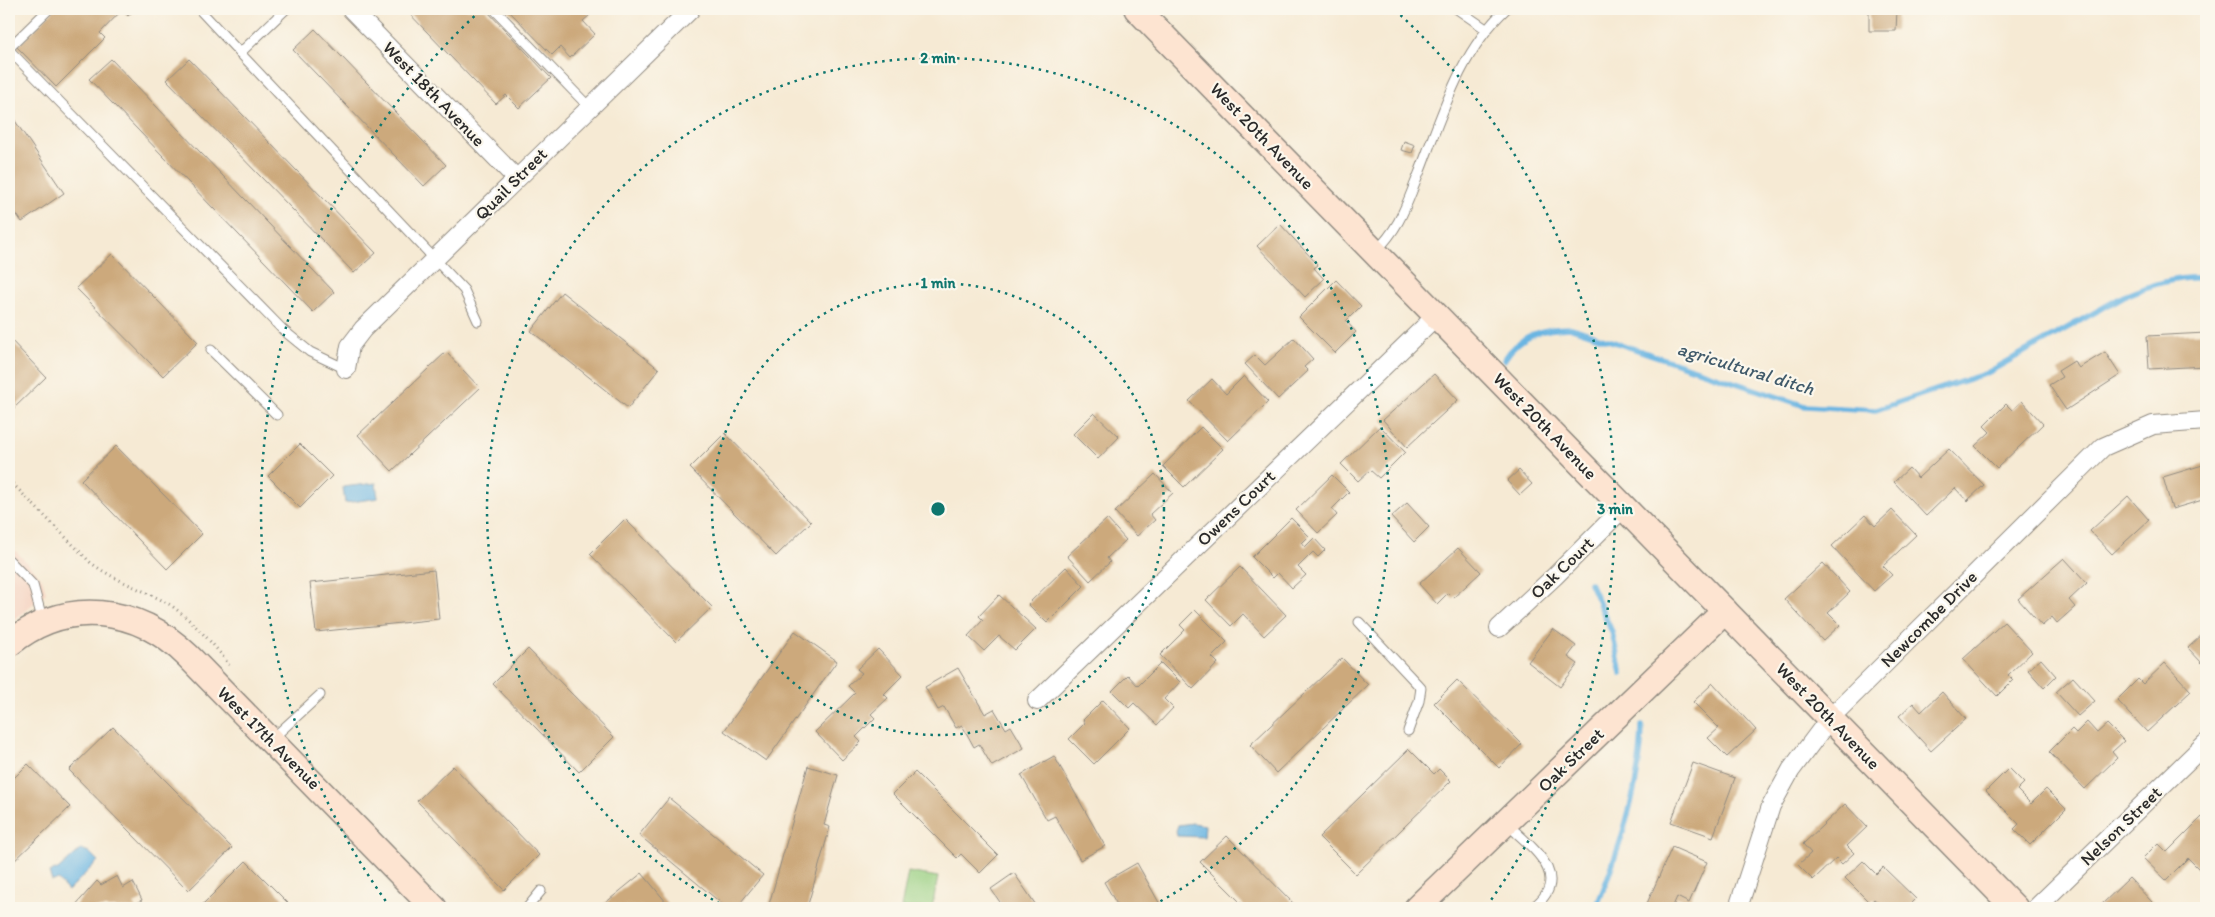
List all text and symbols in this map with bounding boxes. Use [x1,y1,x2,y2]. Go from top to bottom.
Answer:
street label: West 18th Avenue [378,37,490,151]
text: 2 min [920,49,957,67]
street label: West 20th Avenue [1205,78,1319,194]
street label: Quail Street [470,143,552,225]
text: 1 min [921,274,956,292]
water label: agricultural ditch [1675,337,1817,400]
street label: West 20th Avenue [1488,368,1602,484]
street label: Owens Court [1192,465,1280,551]
centre of rings [929,500,947,518]
text: 3 min [1597,500,1634,518]
street label: Oak Court [1526,532,1599,604]
street label: Newcombe Drive [1876,566,1982,672]
street label: West 20th Avenue [1771,658,1885,774]
street label: West 17th Avenue [213,682,325,794]
street label: Oak Street [1533,723,1609,797]
street label: Nelson Street [2076,781,2167,870]

